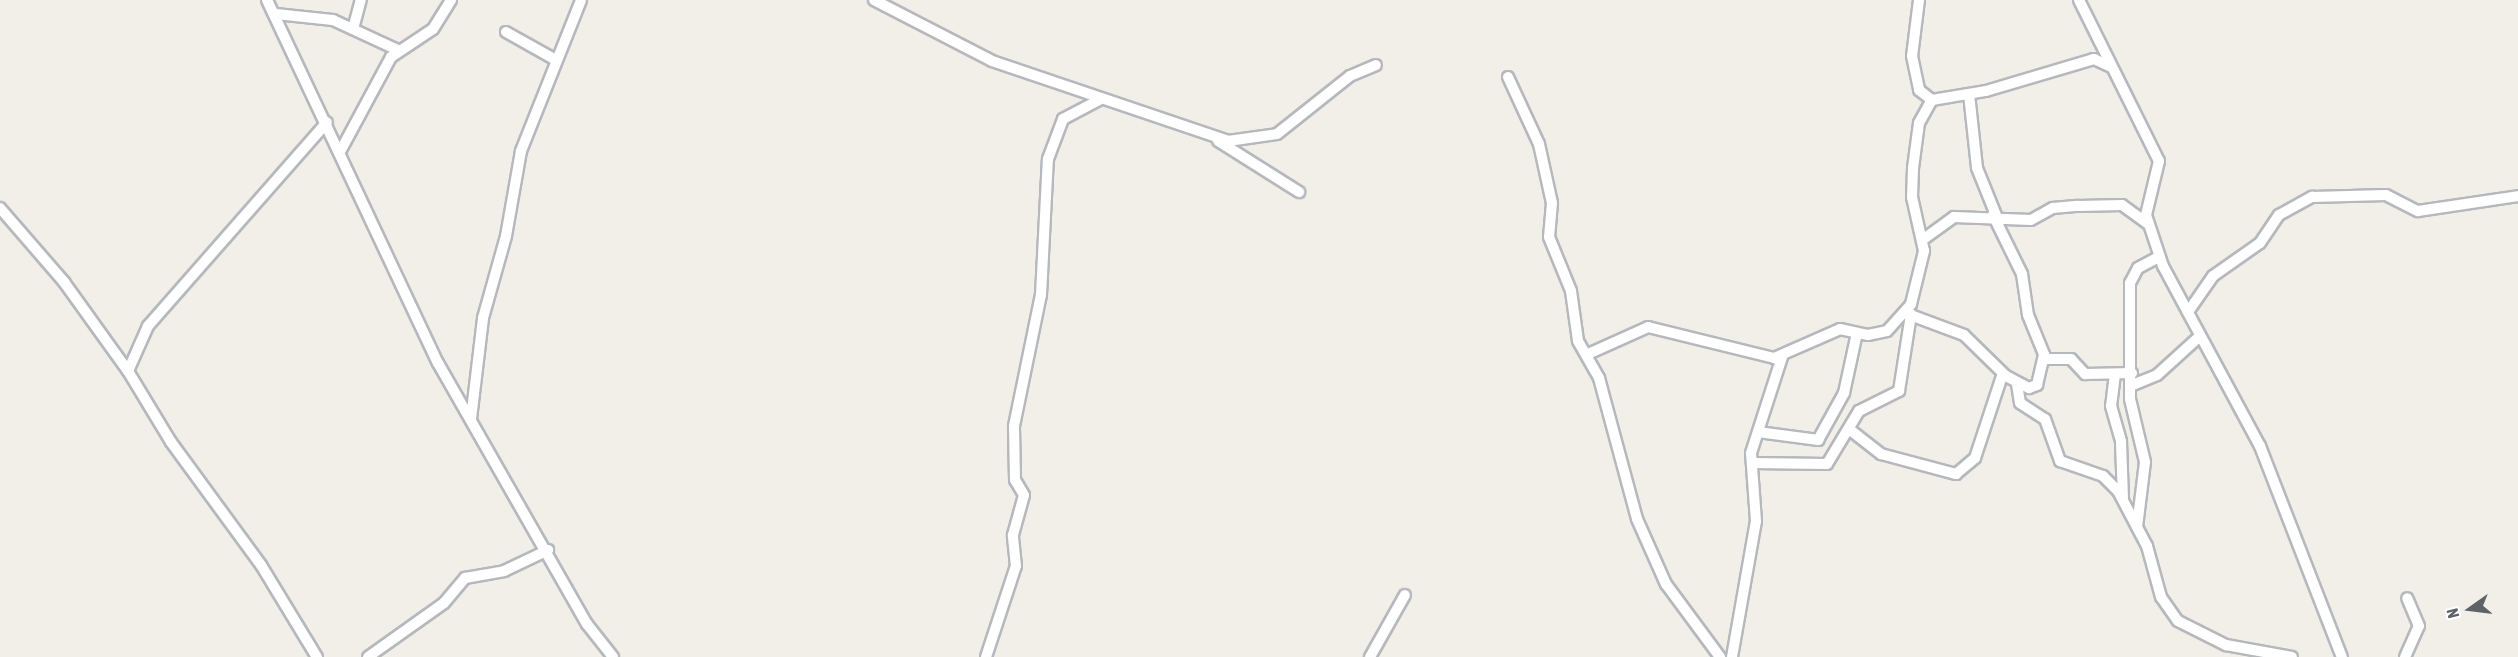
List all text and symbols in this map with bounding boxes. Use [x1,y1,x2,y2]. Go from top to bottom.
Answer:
north arrow [2440,579,2500,639]
text: N [2443,607,2462,620]

